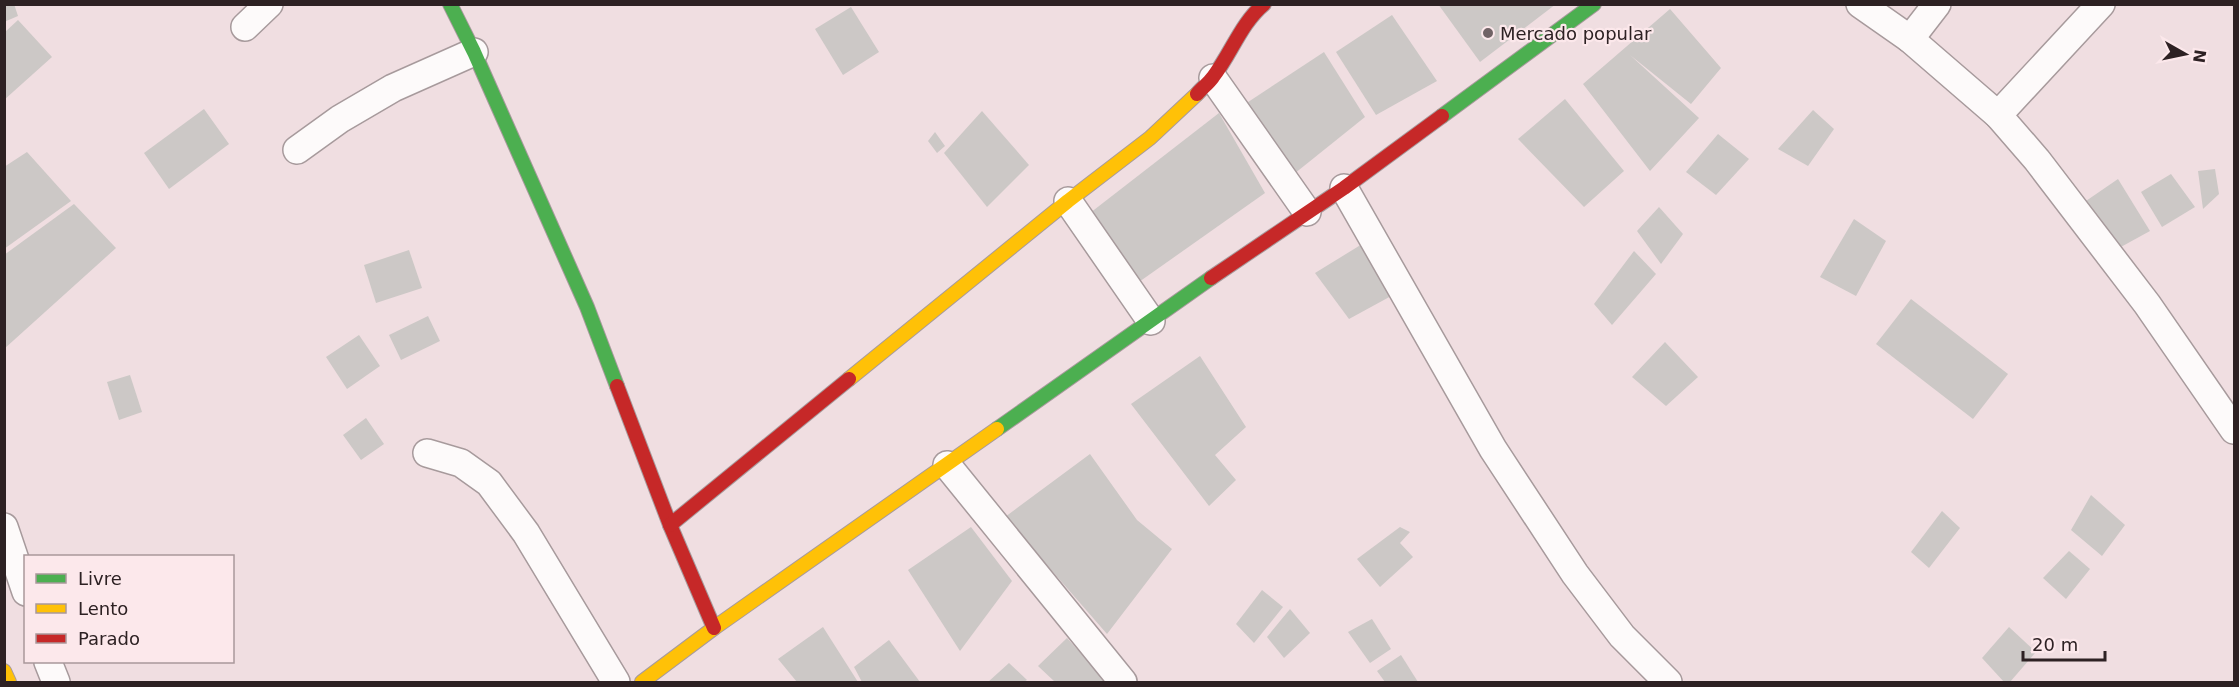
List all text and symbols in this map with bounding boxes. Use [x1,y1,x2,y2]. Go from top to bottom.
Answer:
place label: Mercado popular [1500,23,1652,44]
north arrow [2155,24,2215,84]
marker: Mercado popular [1481,26,1495,40]
text: N [2189,48,2210,64]
legend [24,555,234,663]
text: Livre [78,568,122,589]
text: Lento [78,598,128,619]
scale bar [2023,624,2106,662]
text: Parado [78,628,140,649]
text: 20 m [2032,634,2078,655]

